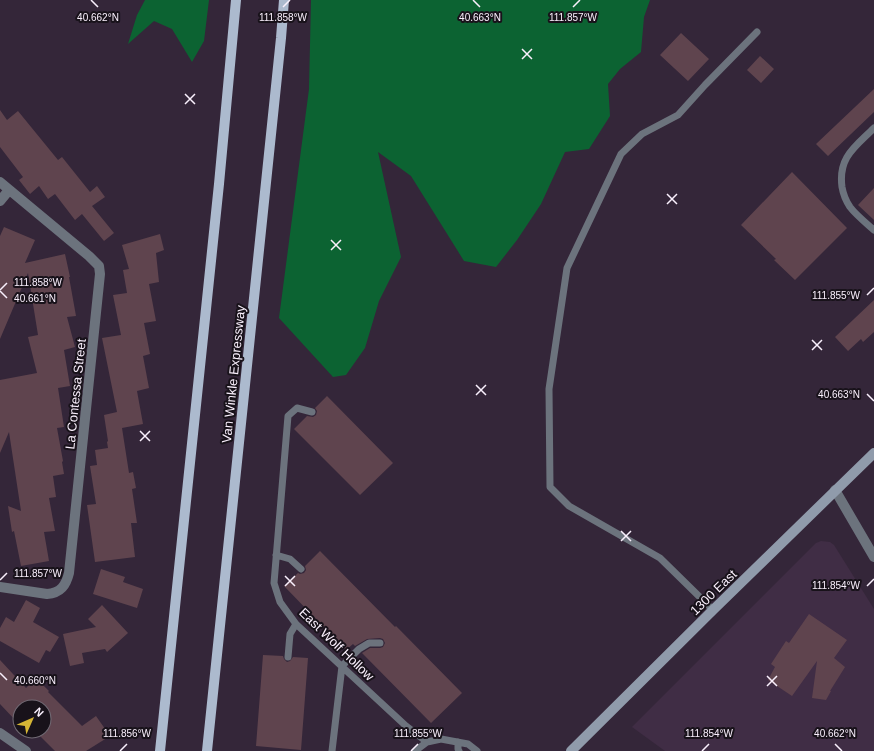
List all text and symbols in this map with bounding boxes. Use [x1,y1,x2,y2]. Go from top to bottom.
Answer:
text: 40.662°N [77,12,119,23]
text: 111.858°W [259,12,308,23]
text: 40.663°N [459,12,501,23]
text: 111.857°W [549,12,598,23]
text: 111.858°W [14,277,63,288]
text: 111.855°W [812,290,861,301]
text: 40.661°N [14,293,56,304]
street label: Van Winkle Expressway [219,304,248,444]
street label: La Contessa Street [62,338,89,450]
text: 40.663°N [818,389,860,400]
street label: 1300 East [687,566,740,618]
text: 111.857°W [14,568,63,579]
text: 111.854°W [812,580,861,591]
street label: East Wolf Hollow [296,605,378,684]
text: 40.660°N [14,675,56,686]
north arrow [12,699,52,739]
text: N [32,705,46,719]
text: 111.856°W [103,728,152,739]
text: 111.855°W [394,728,443,739]
text: 111.854°W [685,728,734,739]
text: 40.662°N [814,728,856,739]

